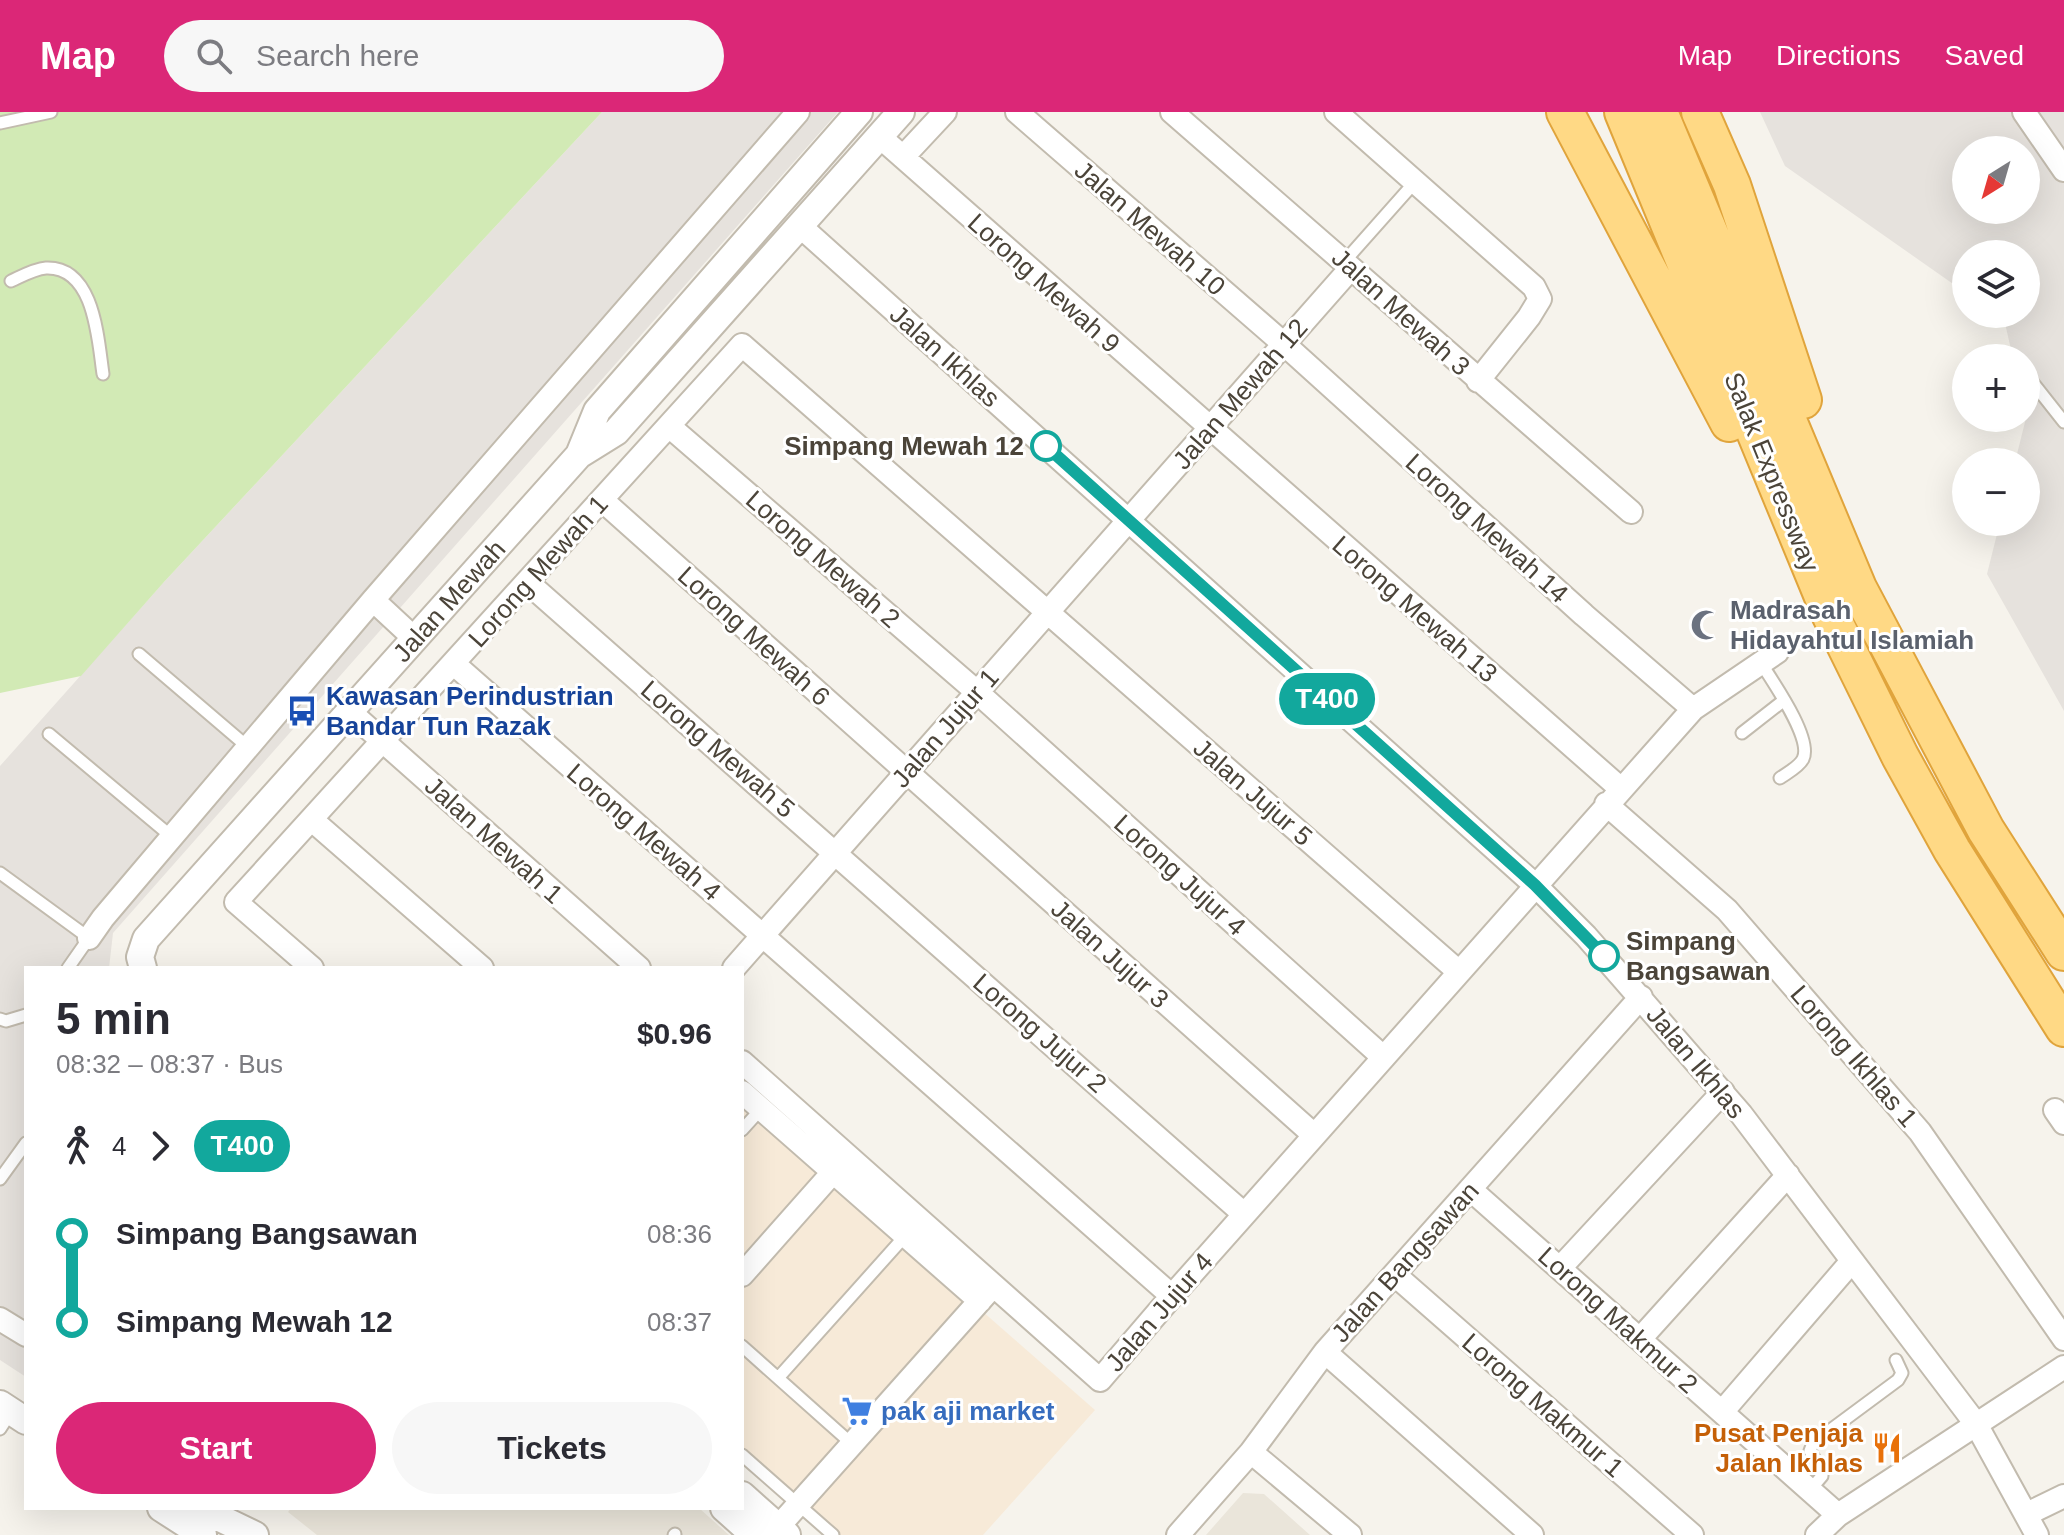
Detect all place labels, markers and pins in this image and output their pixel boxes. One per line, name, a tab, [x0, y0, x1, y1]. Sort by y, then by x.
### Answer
place label: Simpang Mewah 12	[784, 431, 1024, 461]
marker: Simpang Mewah 12	[1031, 431, 1061, 461]
place label: Madrasah Hidayahtul Islamiah	[1730, 595, 1974, 655]
mosque icon: Madrasah Hidayahtul Islamiah	[1689, 608, 1723, 642]
place label: Kawasan Perindustrian Bandar Tun Razak	[326, 681, 614, 741]
bus stop icon: Kawasan Perindustrian Bandar Tun Razak	[285, 694, 319, 728]
place label: Simpang Bangsawan	[1626, 926, 1771, 986]
marker: Simpang Bangsawan	[1589, 941, 1619, 971]
supermarket icon: pak aji market	[840, 1394, 874, 1428]
place label: pak aji market	[881, 1396, 1055, 1426]
place label: Pusat Penjaja Jalan Ikhlas	[1694, 1418, 1864, 1478]
restaurant icon: Pusat Penjaja Jalan Ikhlas	[1870, 1431, 1904, 1465]

